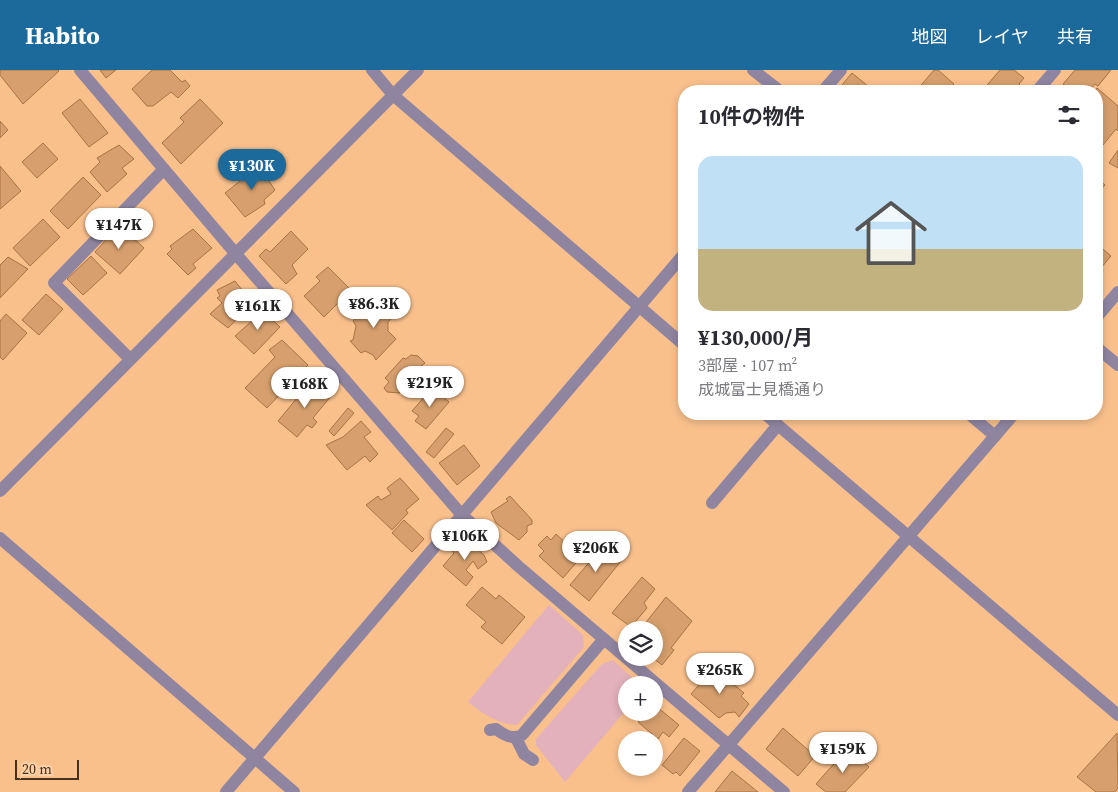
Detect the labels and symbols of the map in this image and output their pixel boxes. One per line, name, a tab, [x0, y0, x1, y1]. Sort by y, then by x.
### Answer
pin: ¥130K	[217, 148, 287, 191]
pin: ¥147K	[84, 208, 154, 250]
pin: ¥86.3K	[333, 286, 415, 329]
pin: ¥161K	[223, 288, 293, 331]
pin: ¥168K	[270, 366, 340, 409]
pin: ¥219K	[395, 366, 465, 408]
pin: ¥106K	[430, 518, 500, 561]
pin: ¥206K	[561, 530, 631, 573]
pin: ¥265K	[685, 652, 755, 695]
pin: ¥159K	[808, 732, 878, 774]
scale bar	[15, 757, 79, 780]

